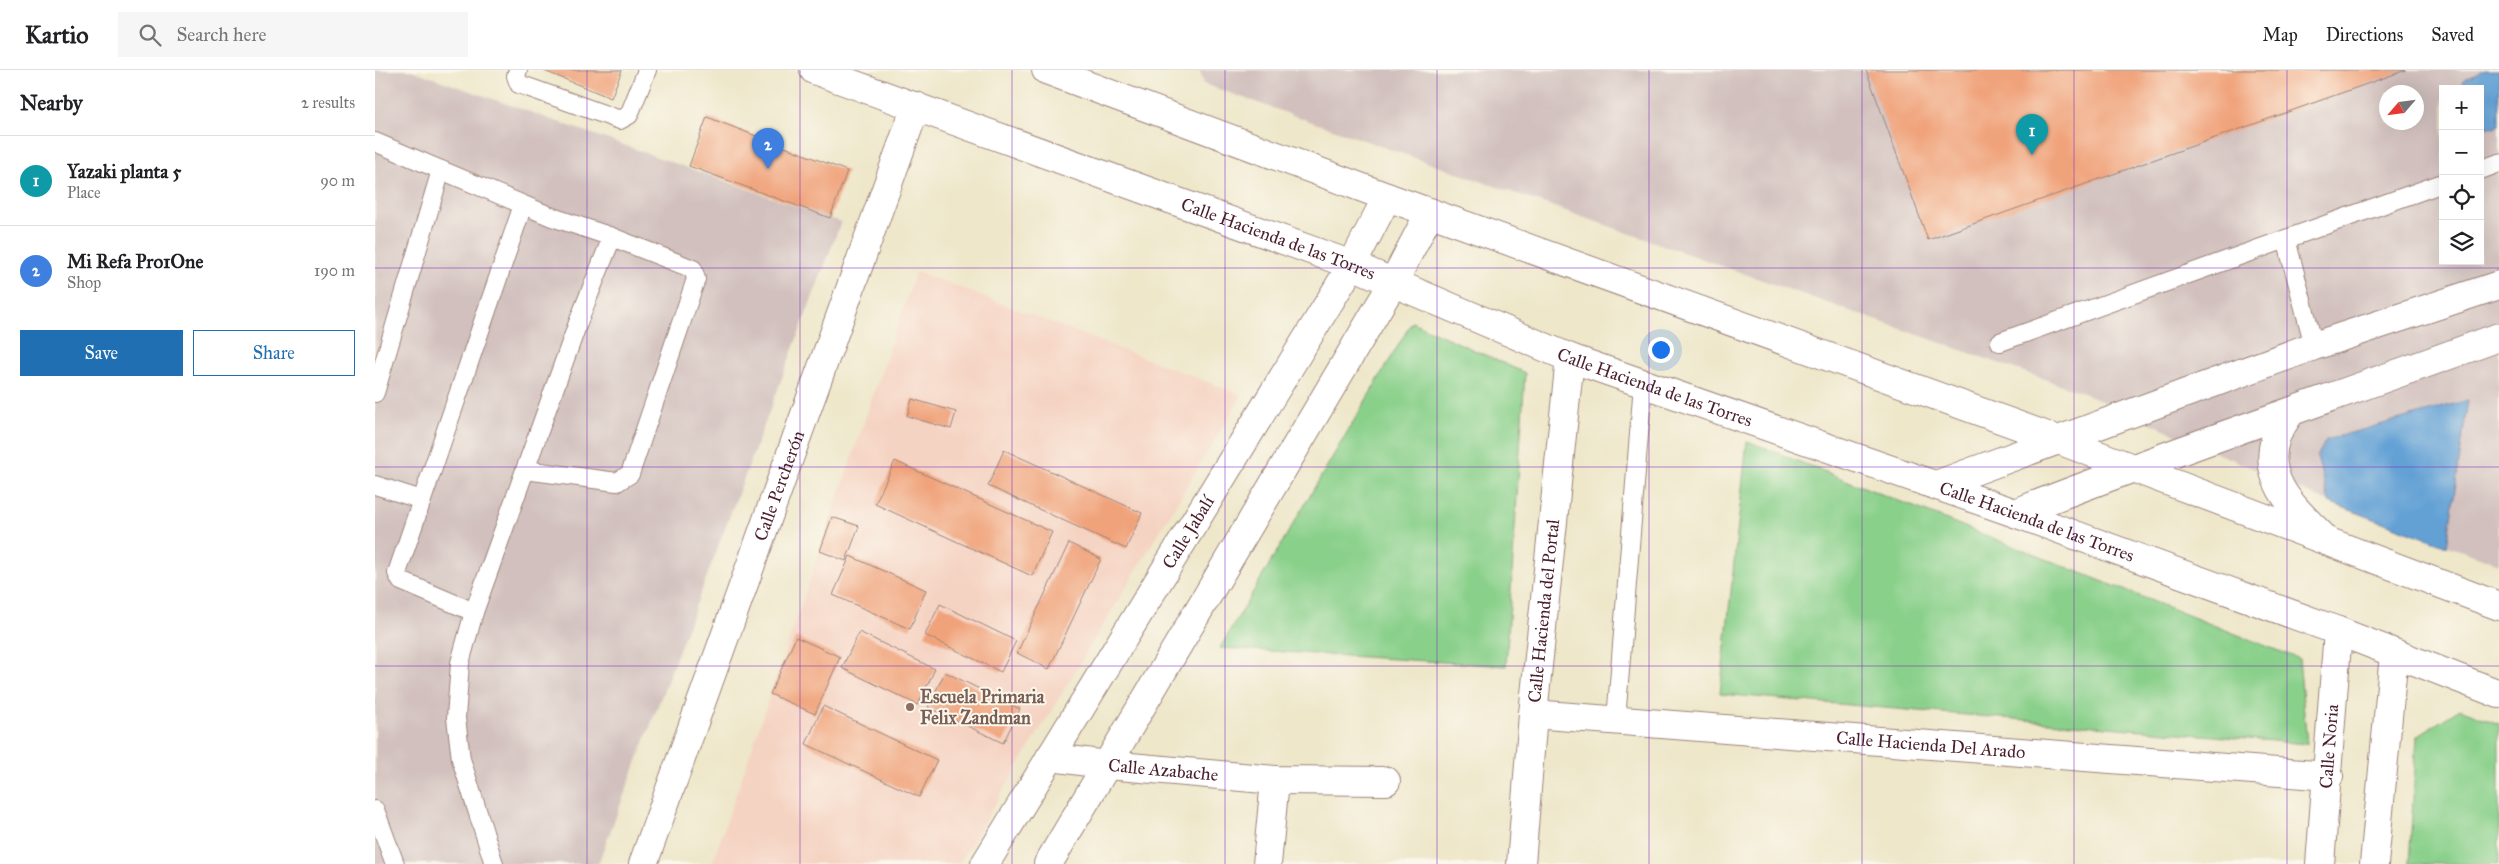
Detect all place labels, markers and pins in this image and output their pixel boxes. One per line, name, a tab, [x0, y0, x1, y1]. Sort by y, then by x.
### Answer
pin: 1	[2016, 114, 2048, 155]
pin: 2	[752, 128, 784, 169]
place label: Escuela Primaria Felix Zandman	[920, 686, 1045, 729]
marker: Escuela Primaria Felix Zandman	[904, 701, 916, 713]

